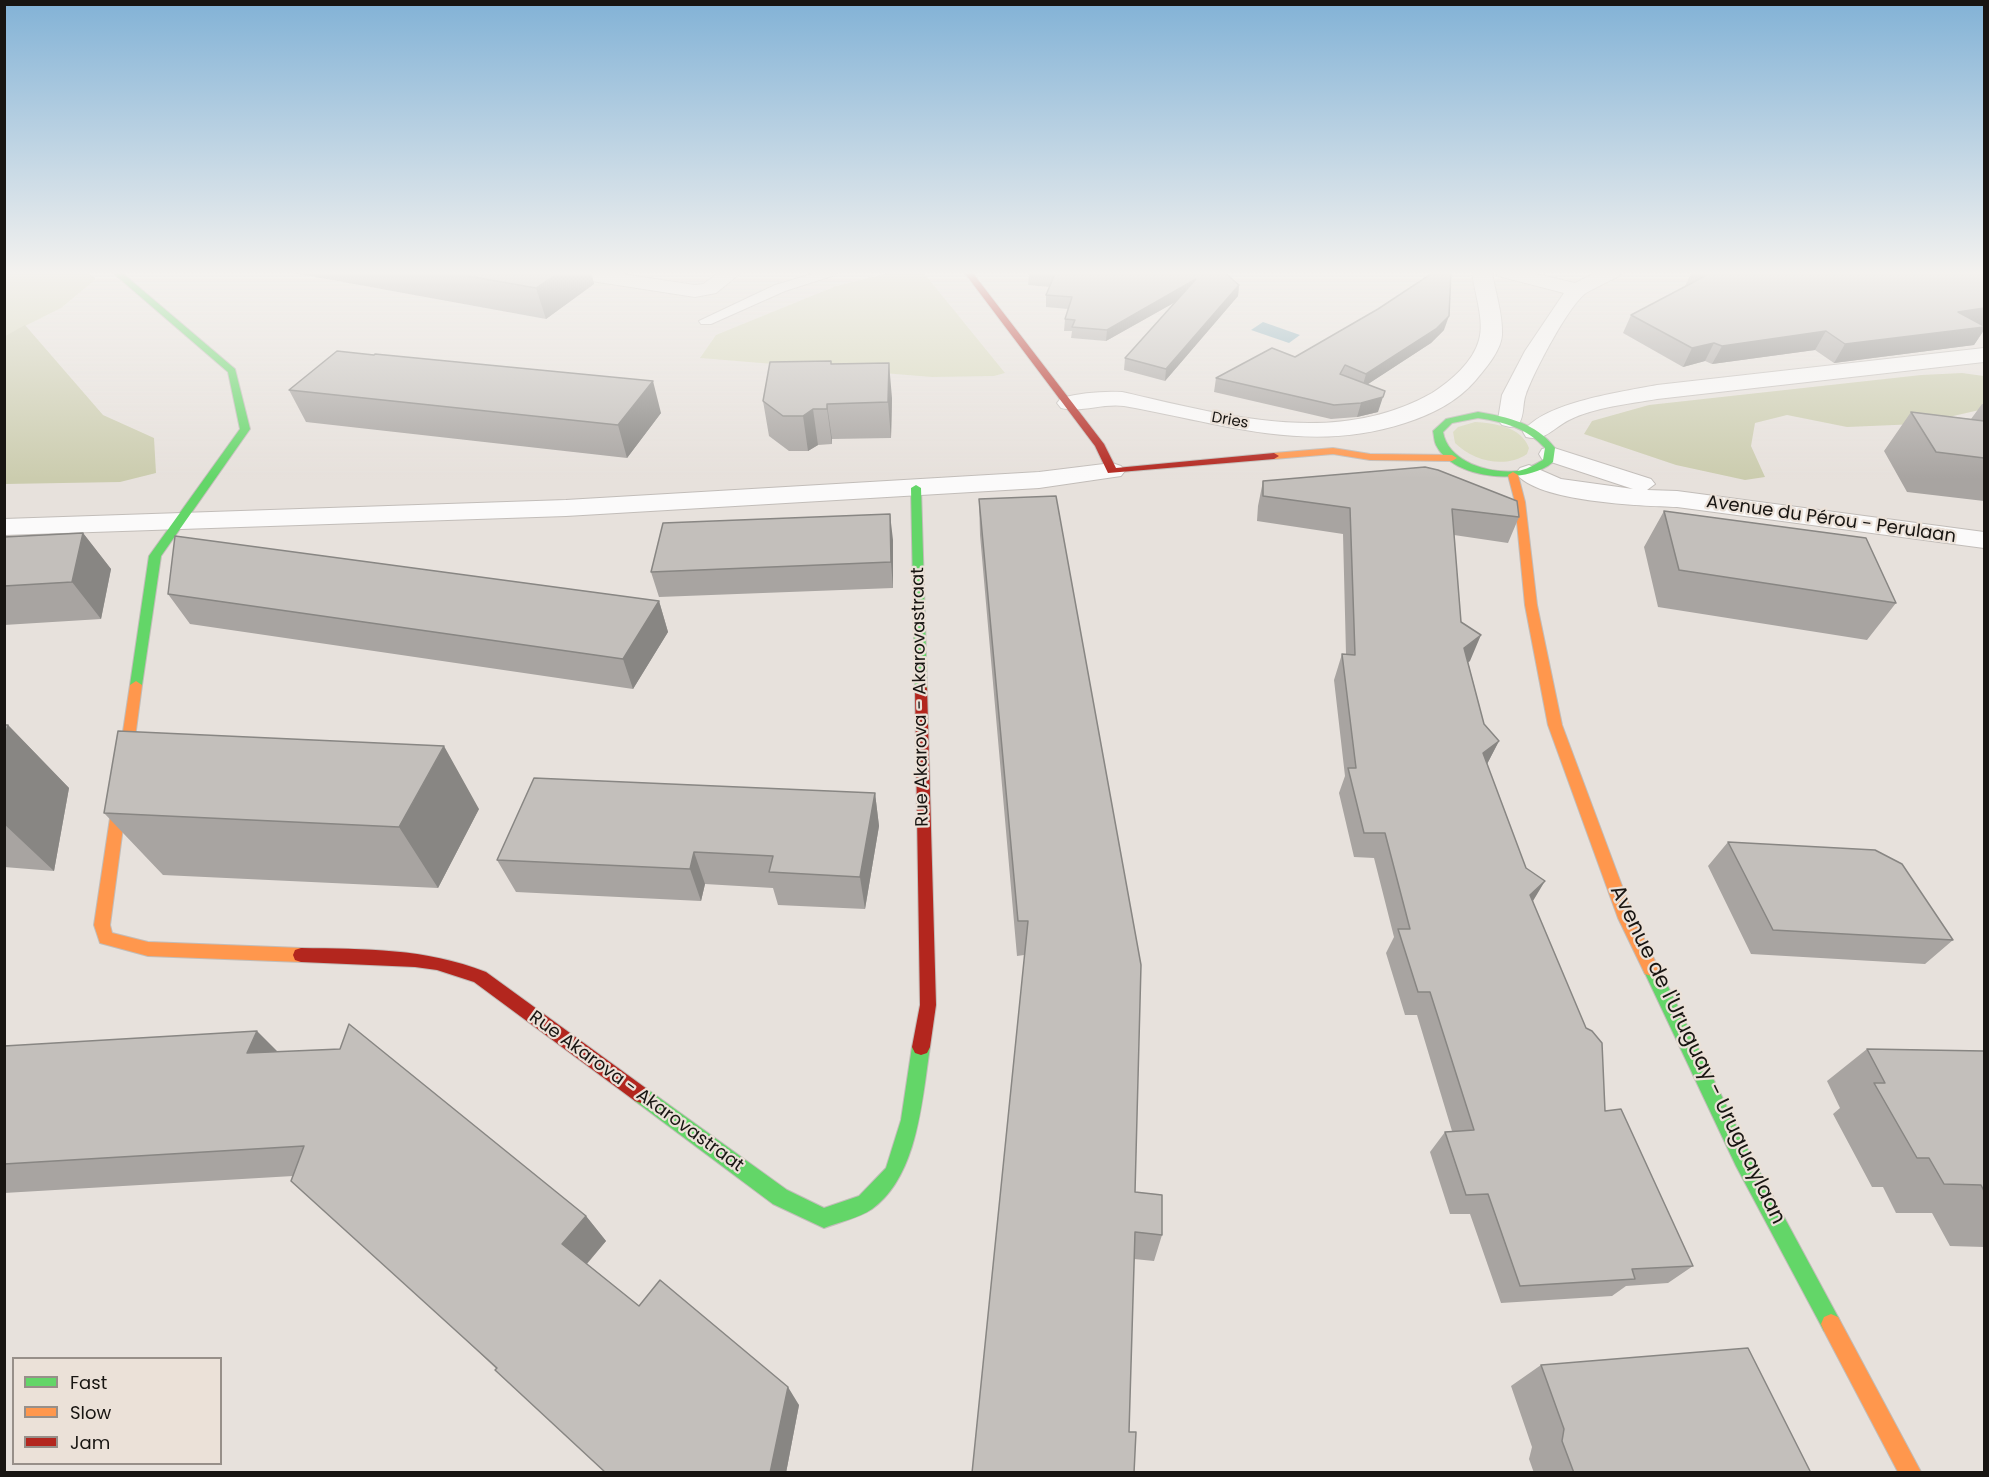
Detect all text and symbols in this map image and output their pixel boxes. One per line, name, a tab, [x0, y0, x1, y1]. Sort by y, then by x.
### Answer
street label: Dries	[1210, 409, 1250, 433]
street label: Avenue du Pérou - Perulaan	[1705, 492, 1957, 548]
street label: Rue Akarova - Akarovastraat	[908, 567, 934, 827]
street label: Avenue de l'Uruguay - Uruguaylaan	[1604, 882, 1790, 1228]
street label: Rue Akarova - Akarovastraat	[525, 1007, 747, 1177]
legend	[12, 1357, 222, 1465]
text: Fast	[70, 1370, 107, 1395]
text: Slow	[70, 1400, 111, 1425]
text: Jam	[70, 1430, 110, 1455]

